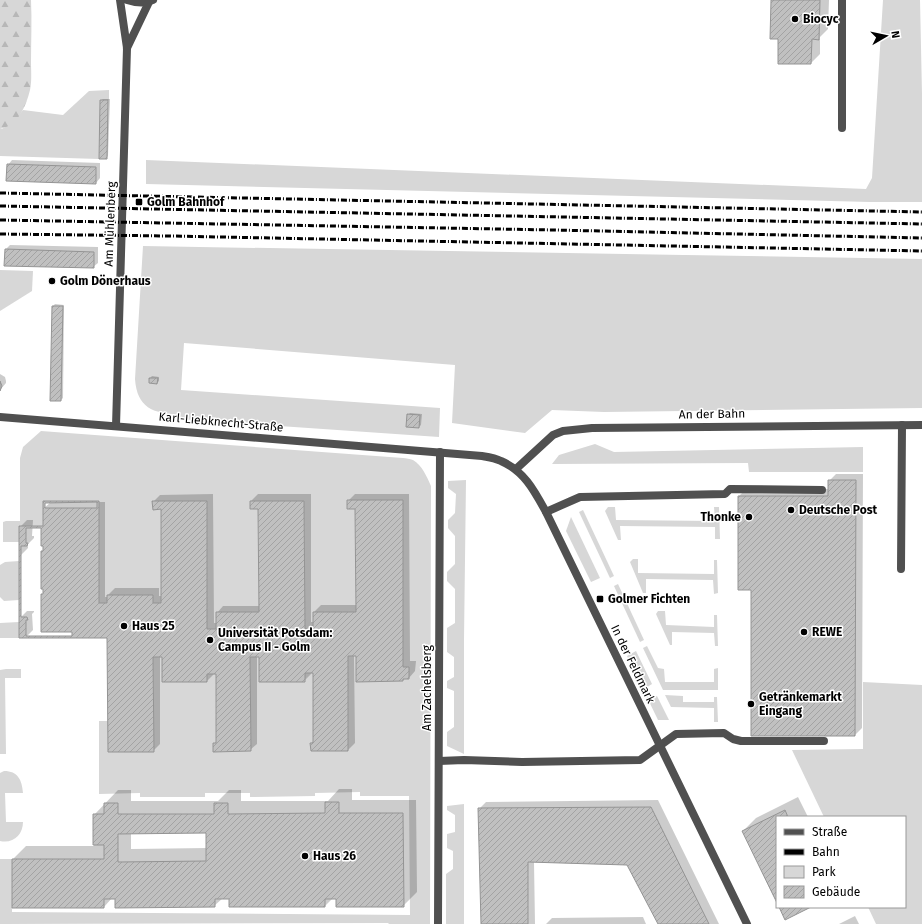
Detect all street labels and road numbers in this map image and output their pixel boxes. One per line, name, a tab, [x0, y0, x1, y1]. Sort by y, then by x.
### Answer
street label: Am Mühlenberg	[102, 180, 119, 267]
street label: An der Bahn	[679, 406, 745, 422]
street label: Karl-Liebknecht-Straße	[158, 410, 284, 434]
street label: In der Feldmark	[608, 623, 658, 706]
street label: Am Zachelsberg	[420, 644, 434, 731]

